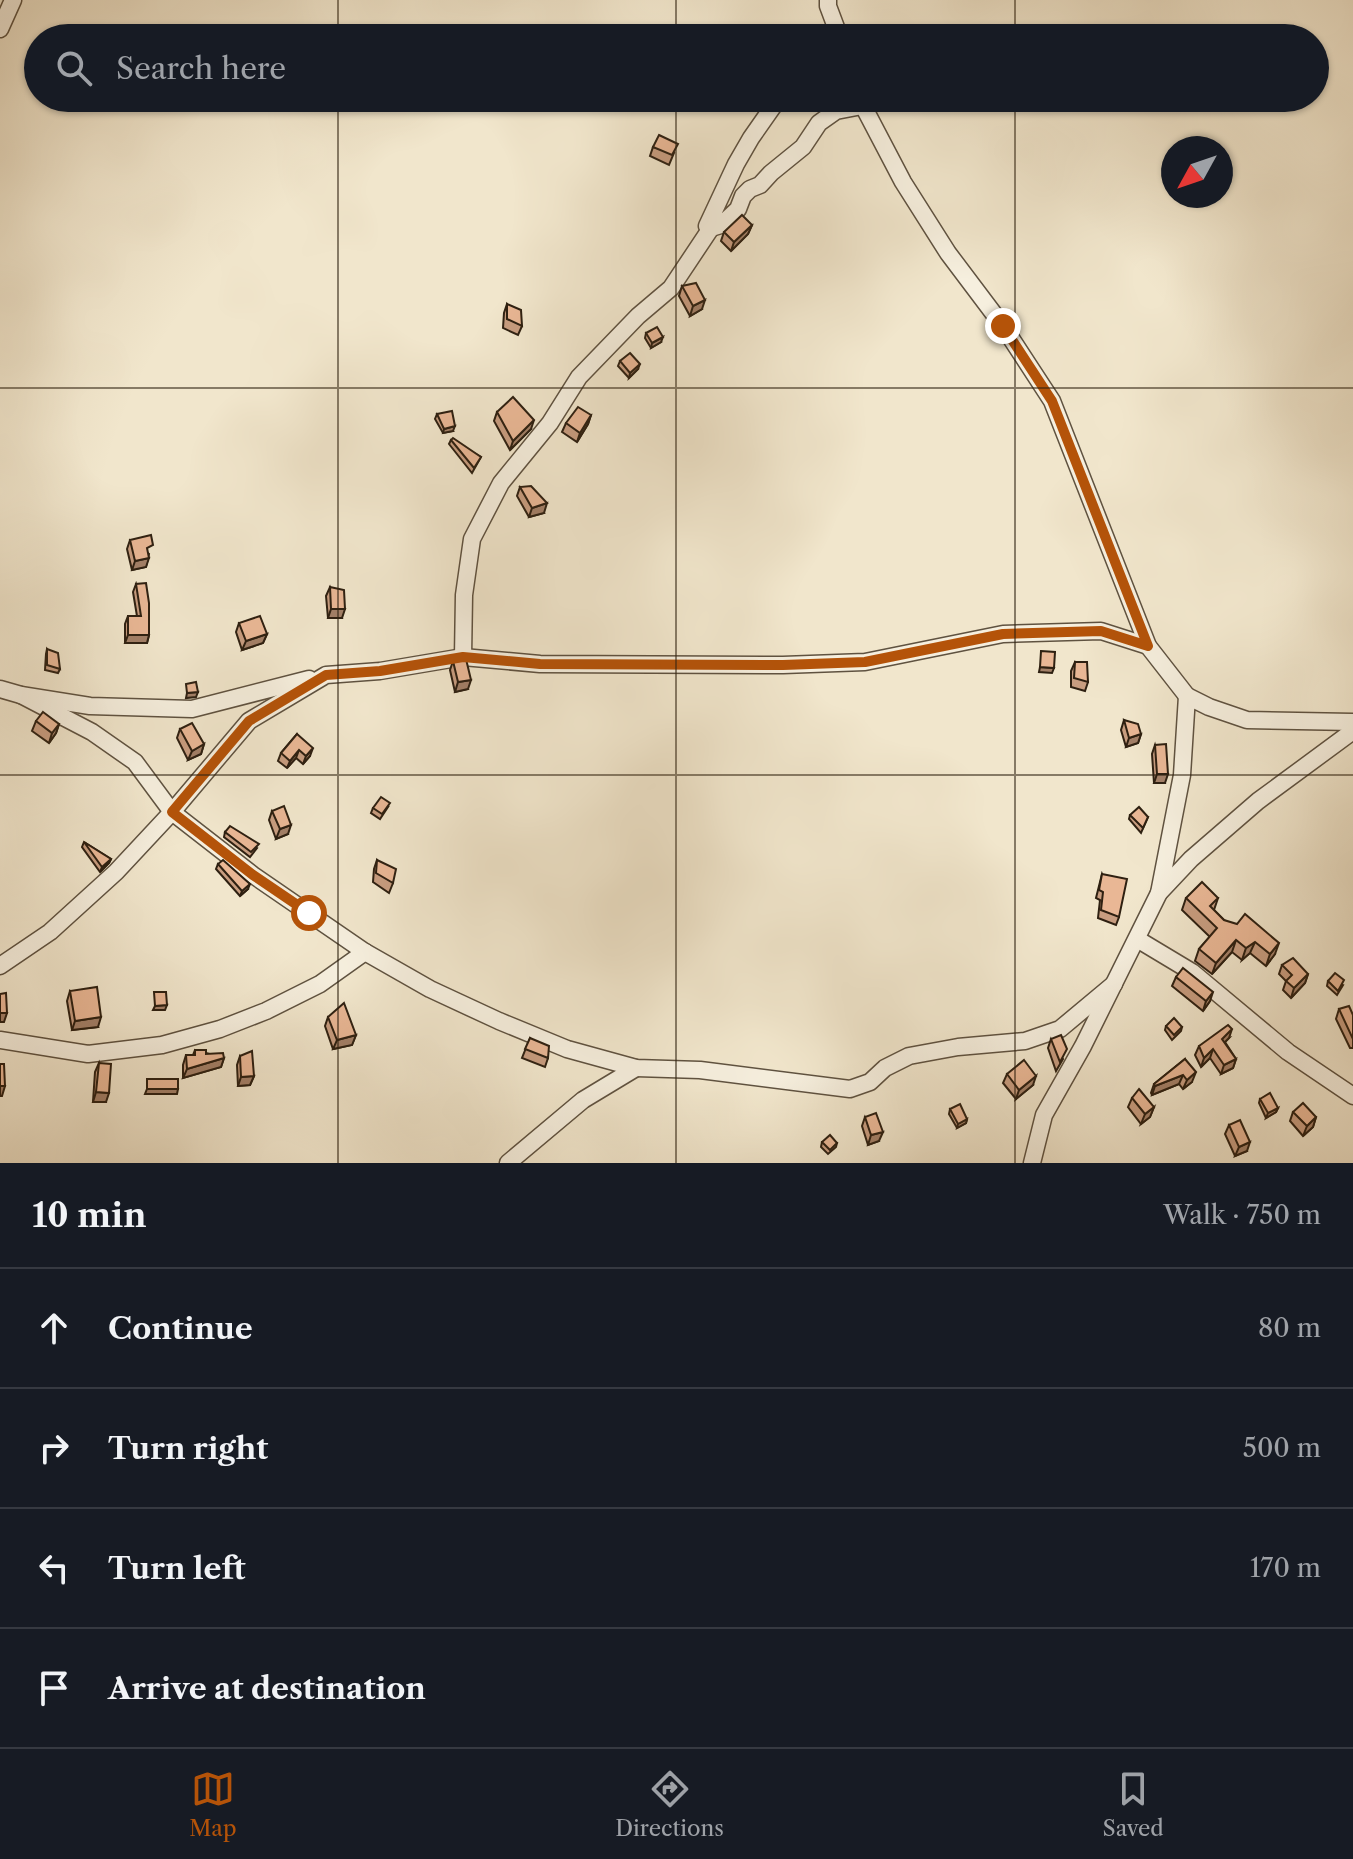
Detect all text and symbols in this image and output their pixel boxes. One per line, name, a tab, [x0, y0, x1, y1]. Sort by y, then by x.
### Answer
search box	[24, 24, 1329, 112]
icon: search	[52, 46, 96, 90]
text: Search here	[116, 50, 286, 87]
north arrow	[1161, 136, 1233, 208]
route end	[985, 308, 1021, 344]
route start	[291, 895, 327, 931]
text: 10 min	[32, 1194, 147, 1236]
text: Walk · 750 m	[1163, 1199, 1321, 1231]
icon: ahead	[32, 1306, 76, 1350]
text: Continue	[108, 1310, 253, 1347]
text: 80 m	[1258, 1312, 1321, 1344]
icon: right	[32, 1426, 76, 1470]
text: Turn right	[108, 1430, 268, 1467]
text: 500 m	[1243, 1432, 1321, 1464]
icon: left	[32, 1546, 76, 1590]
text: Turn left	[108, 1550, 245, 1587]
text: 170 m	[1250, 1552, 1321, 1584]
icon: arrive	[32, 1666, 76, 1710]
text: Arrive at destination	[108, 1670, 426, 1707]
tab: Map	[189, 1767, 237, 1842]
tab: Directions	[615, 1767, 724, 1842]
tab: Saved	[1103, 1767, 1164, 1842]

